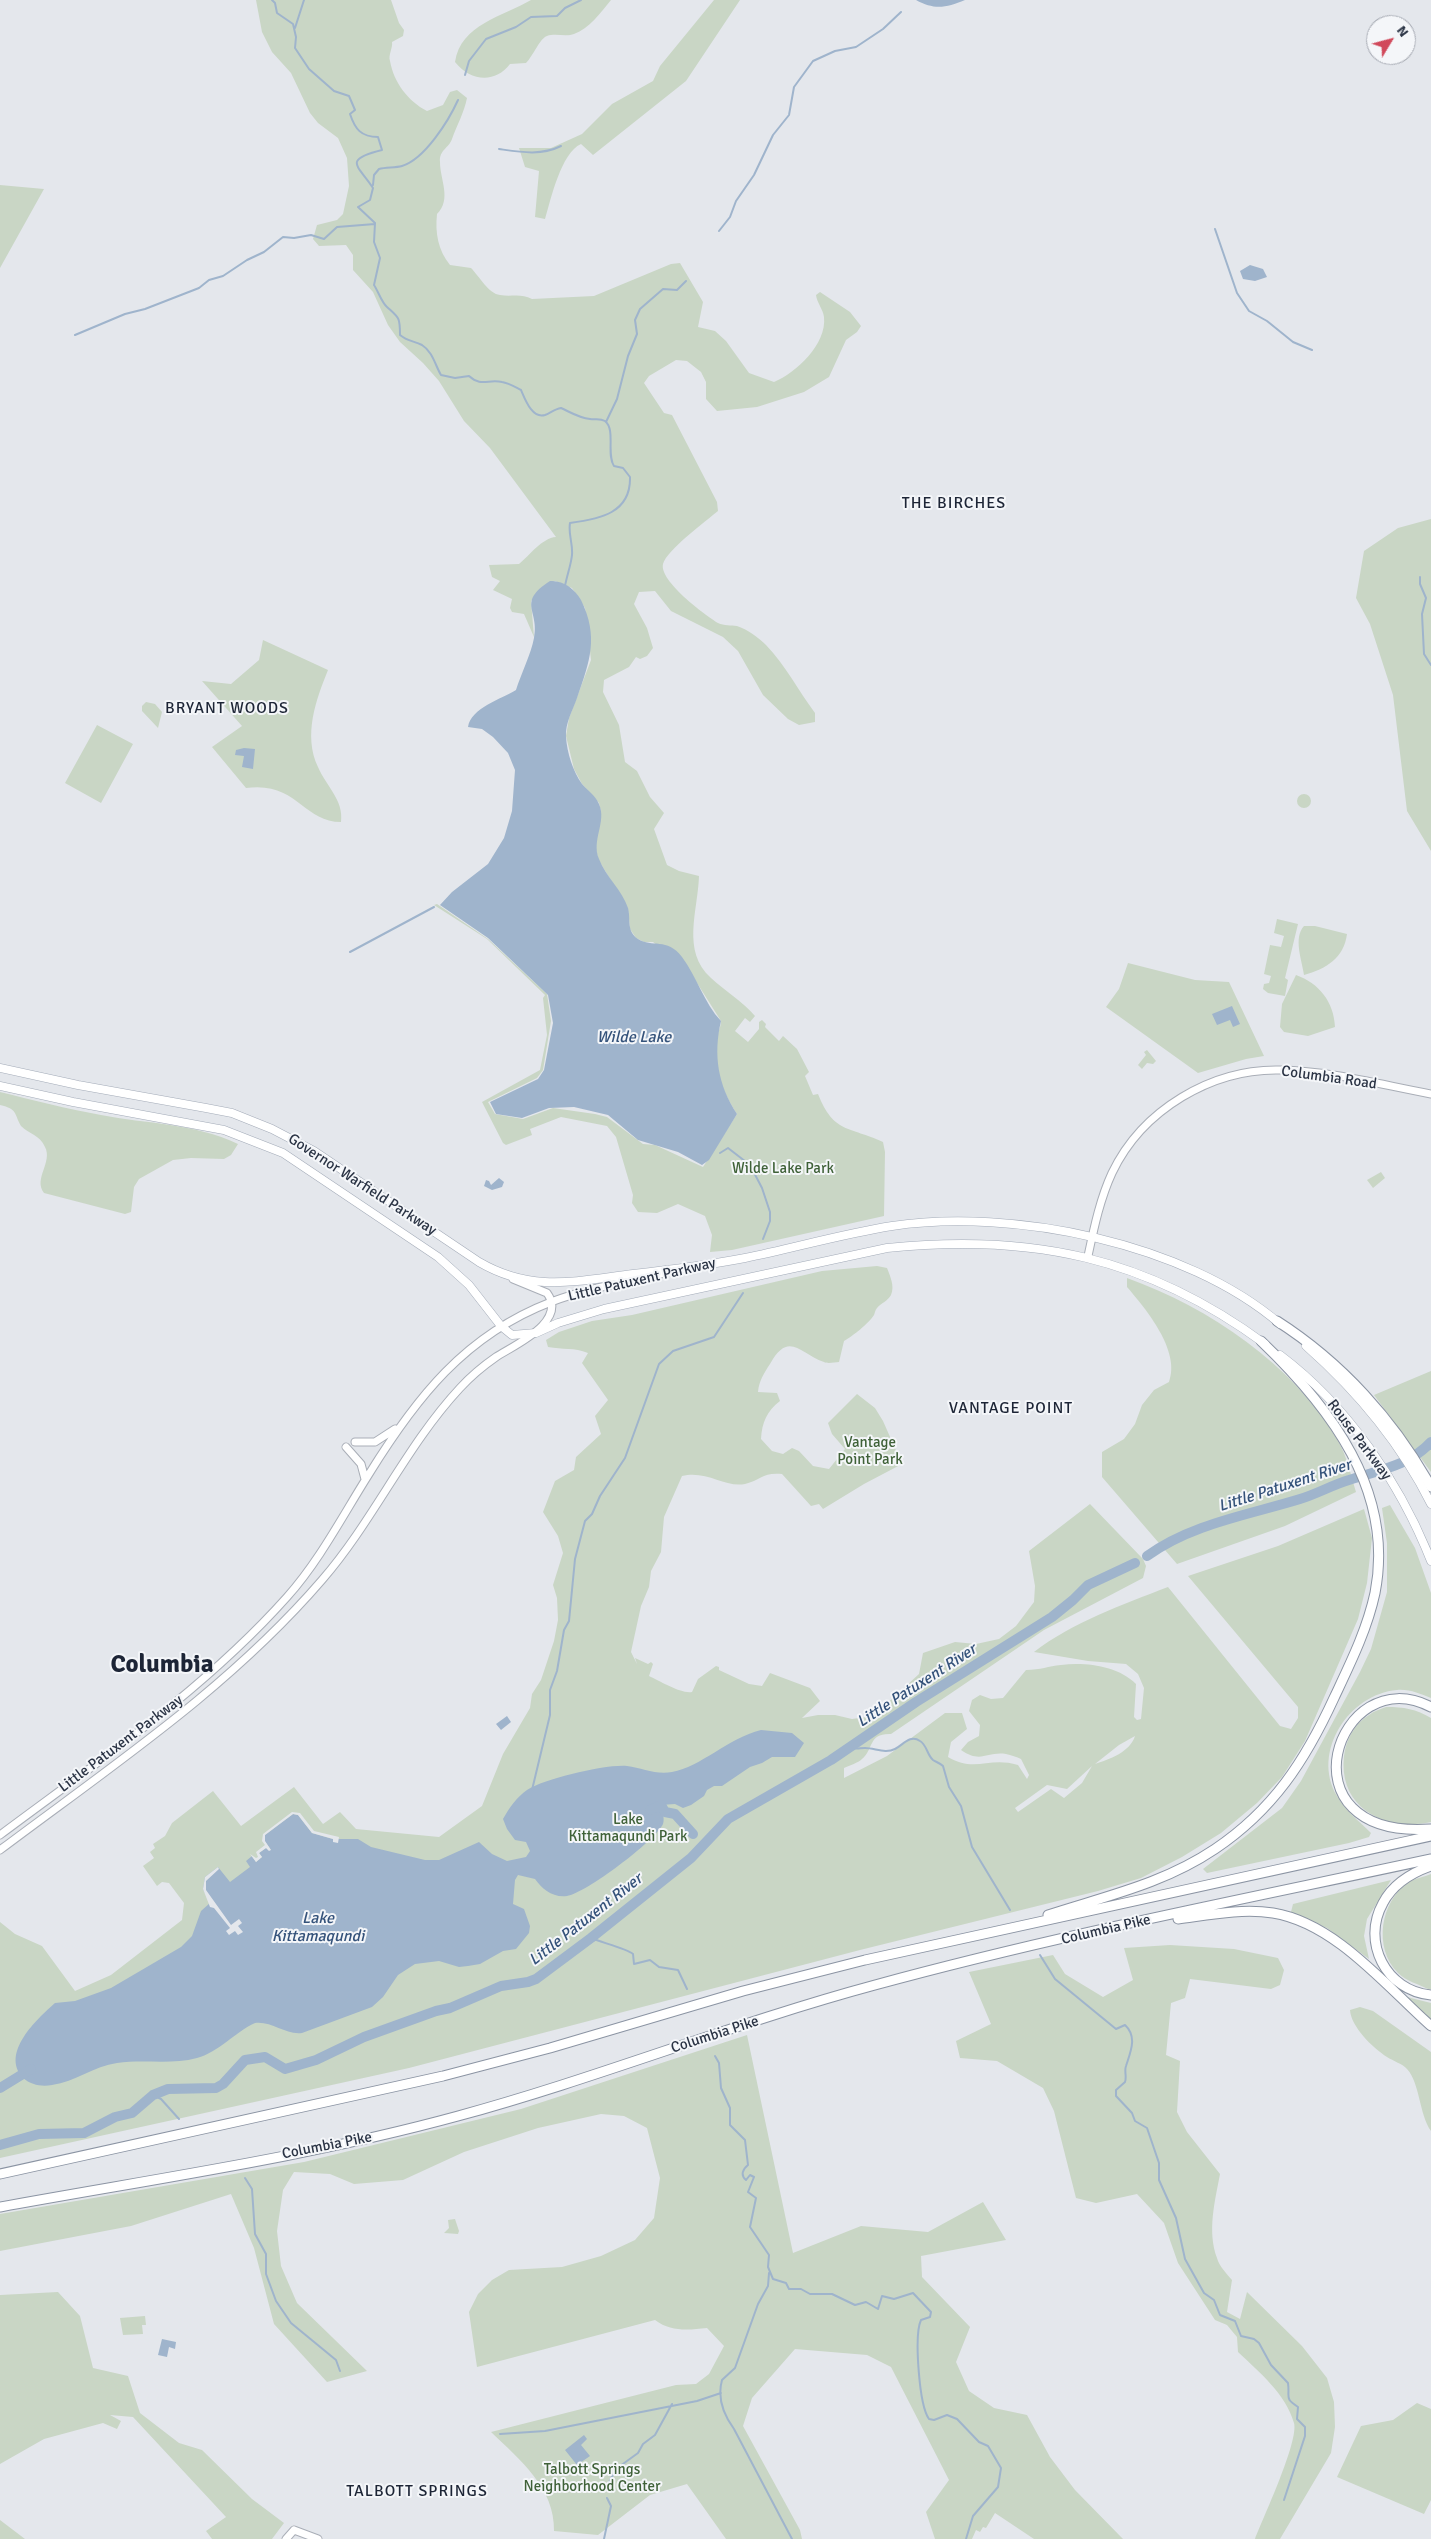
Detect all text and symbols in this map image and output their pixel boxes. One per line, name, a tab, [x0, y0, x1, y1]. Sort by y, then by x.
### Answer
north arrow	[1366, 15, 1416, 65]
text: N	[1393, 22, 1412, 40]
district label: THE BIRCHES	[900, 494, 1008, 514]
district label: BRYANT WOODS	[164, 699, 290, 719]
water label: Wilde Lake	[597, 1028, 671, 1048]
street label: Columbia Road	[1280, 1062, 1378, 1094]
street label: Governor Warfield Parkway	[284, 1130, 440, 1240]
park label: Wilde Lake Park	[732, 1160, 834, 1178]
street label: Little Patuxent Parkway	[566, 1254, 718, 1306]
street label: Rouse Parkway	[1323, 1396, 1395, 1484]
district label: VANTAGE POINT	[947, 1399, 1075, 1419]
park label: Vantage Point Park	[837, 1434, 903, 1469]
water label: Little Patuxent River	[1216, 1456, 1354, 1516]
water label: Little Patuxent River	[854, 1640, 980, 1732]
district label: Columbia	[110, 1650, 214, 1680]
street label: Little Patuxent Parkway	[55, 1691, 187, 1797]
park label: Lake Kittamaqundi Park	[569, 1811, 687, 1846]
water label: Little Patuxent River	[526, 1870, 646, 1970]
water label: Lake Kittamaqundi	[272, 1909, 364, 1947]
street label: Columbia Pike	[1059, 1911, 1153, 1949]
street label: Columbia Pike	[669, 2012, 761, 2058]
street label: Columbia Pike	[280, 2128, 374, 2164]
park label: Talbott Springs Neighborhood Center	[524, 2461, 660, 2496]
district label: TALBOTT SPRINGS	[344, 2482, 490, 2502]

